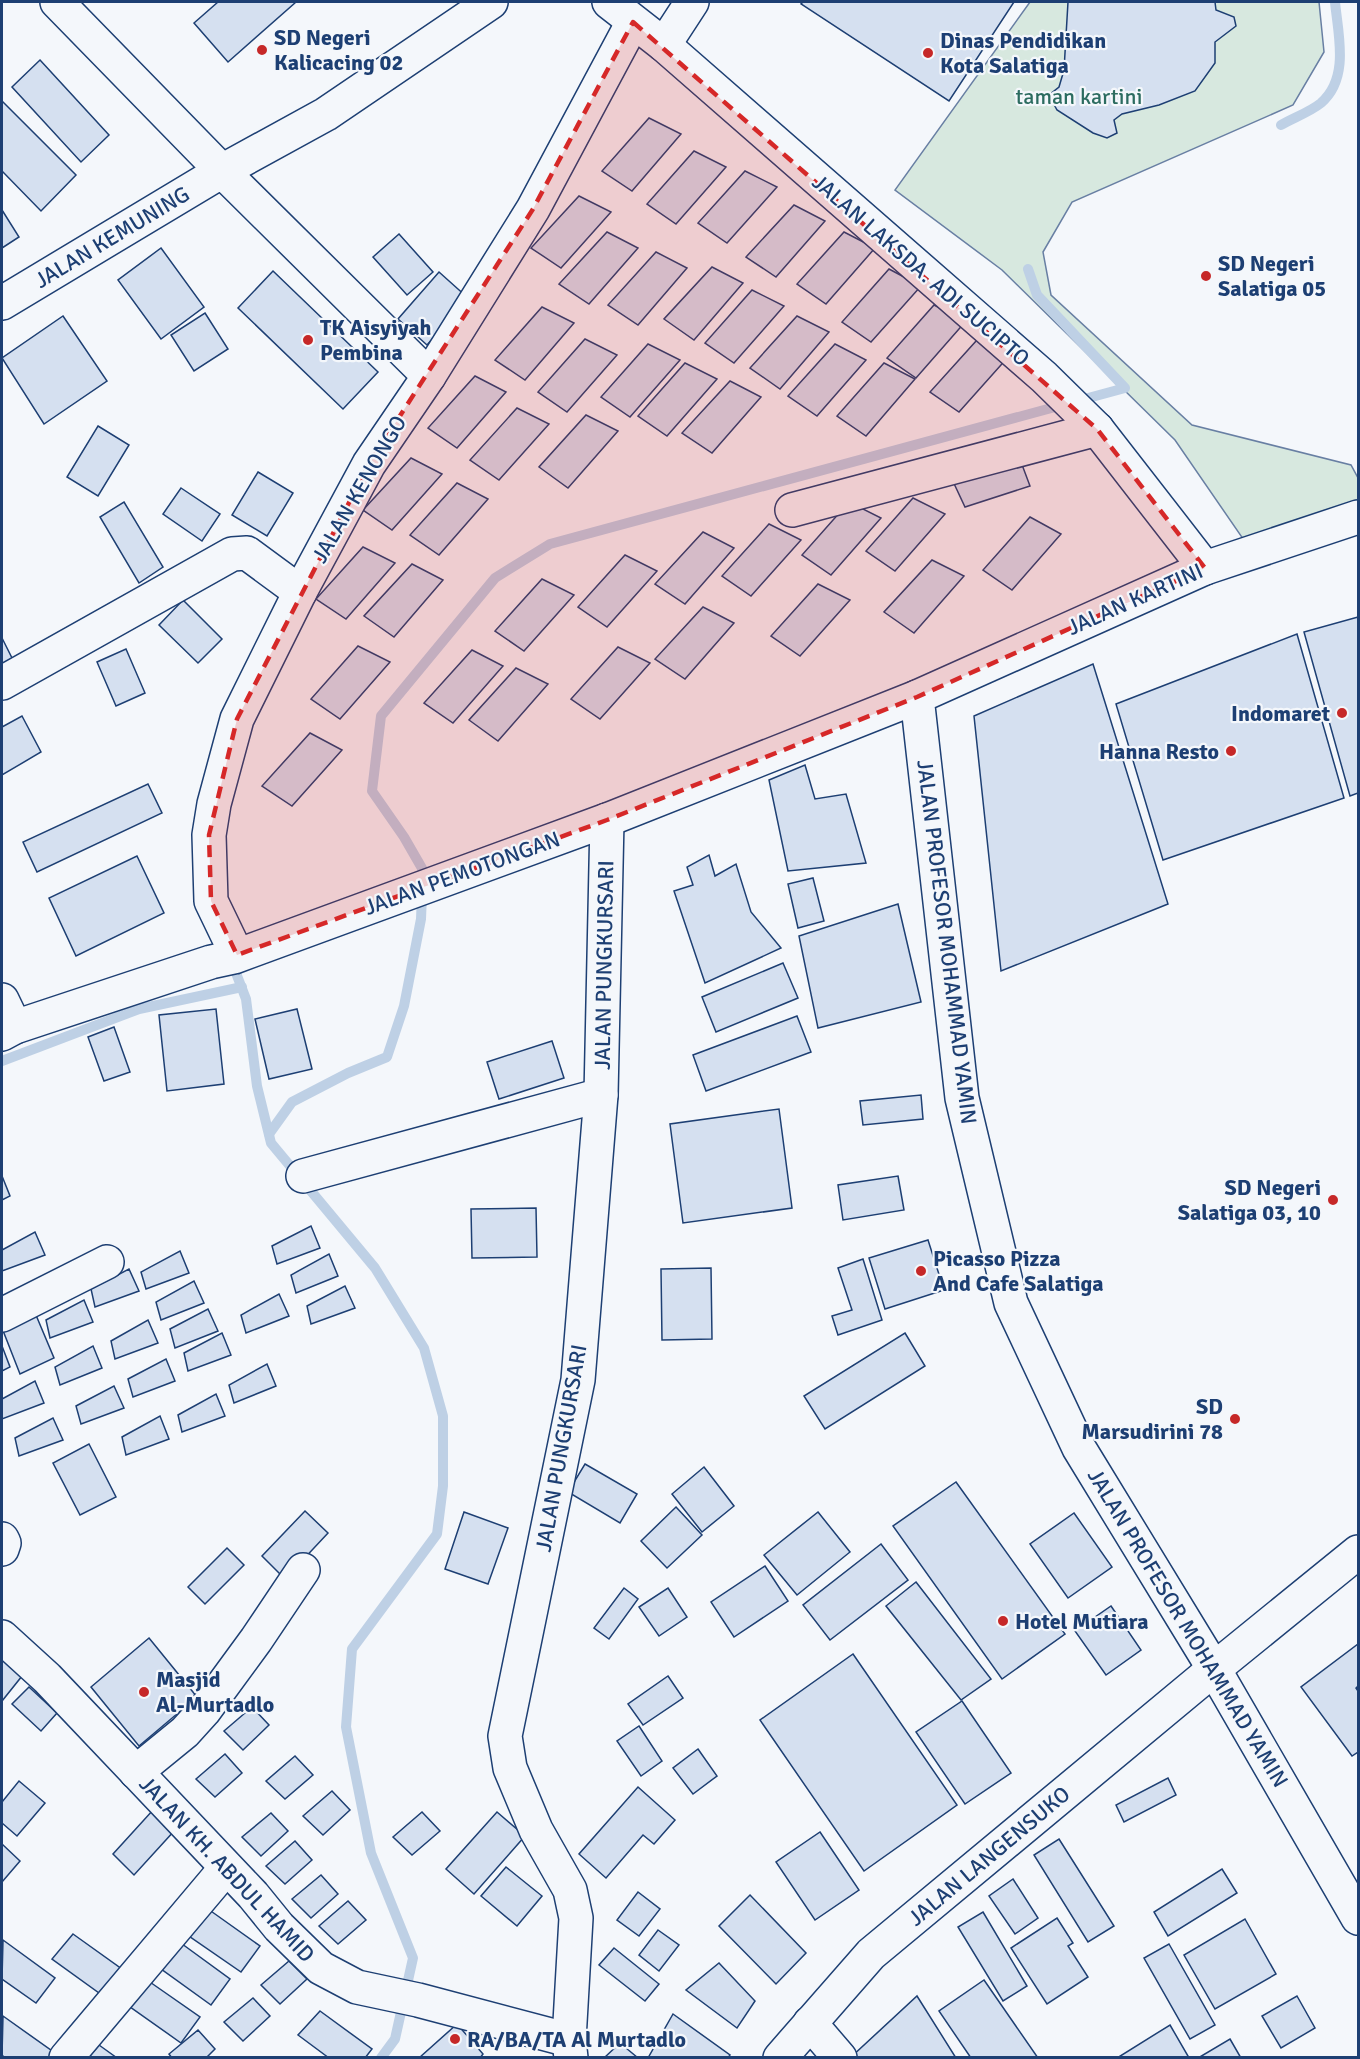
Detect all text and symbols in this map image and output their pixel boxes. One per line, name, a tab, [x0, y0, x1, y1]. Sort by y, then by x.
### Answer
place label: SD Negeri Kalicacing 02	[274, 24, 403, 76]
place label: Dinas Pendidikan Kota Salatiga	[940, 27, 1106, 79]
marker: SD Negeri Kalicacing 02	[255, 43, 269, 57]
marker: Dinas Pendidikan Kota Salatiga	[921, 46, 935, 60]
park label: taman kartini	[1016, 83, 1142, 110]
street label: JALAN LAKSDA. ADI SUCIPTO	[807, 168, 1035, 372]
street label: JALAN KEMUNING	[30, 180, 194, 294]
place label: SD Negeri Salatiga 05	[1218, 250, 1326, 302]
marker: SD Negeri Salatiga 05	[1199, 269, 1213, 283]
place label: TK Aisyiyah Pembina	[320, 314, 432, 366]
marker: TK Aisyiyah Pembina	[301, 333, 315, 347]
street label: JALAN KENONGO	[306, 410, 412, 568]
street label: JALAN KARTINI	[1063, 557, 1207, 641]
place label: Indomaret	[1231, 700, 1330, 727]
marker: Indomaret	[1335, 706, 1349, 720]
place label: Hanna Resto	[1099, 738, 1219, 765]
marker: Hanna Resto	[1224, 744, 1238, 758]
street label: JALAN PROFESOR MOHAMMAD YAMIN	[911, 758, 983, 1126]
street label: JALAN PEMOTONGAN	[361, 825, 563, 921]
street label: JALAN PUNGKURSARI	[589, 860, 619, 1070]
place label: SD Negeri Salatiga 03, 10	[1178, 1174, 1321, 1226]
marker: SD Negeri Salatiga 03, 10	[1326, 1193, 1340, 1207]
place label: Picasso Pizza And Cafe Salatiga	[933, 1245, 1104, 1297]
marker: Picasso Pizza And Cafe Salatiga	[914, 1264, 928, 1278]
street label: JALAN PUNGKURSARI	[529, 1342, 593, 1554]
place label: SD Marsudirini 78	[1082, 1393, 1223, 1445]
marker: SD Marsudirini 78	[1228, 1412, 1242, 1426]
street label: JALAN PROFESOR MOHAMMAD YAMIN	[1082, 1464, 1294, 1792]
place label: Hotel Mutiara	[1015, 1608, 1149, 1635]
marker: Hotel Mutiara	[996, 1614, 1010, 1628]
place label: Masjid Al-Murtadlo	[156, 1666, 274, 1718]
marker: Masjid Al-Murtadlo	[137, 1685, 151, 1699]
street label: JALAN KH. ABDUL HAMID	[134, 1770, 320, 1968]
street label: JALAN LANGENSUKO	[903, 1780, 1075, 1932]
place label: RA/BA/TA Al Murtadlo	[467, 2026, 686, 2053]
marker: RA/BA/TA Al Murtadlo	[448, 2032, 462, 2046]

